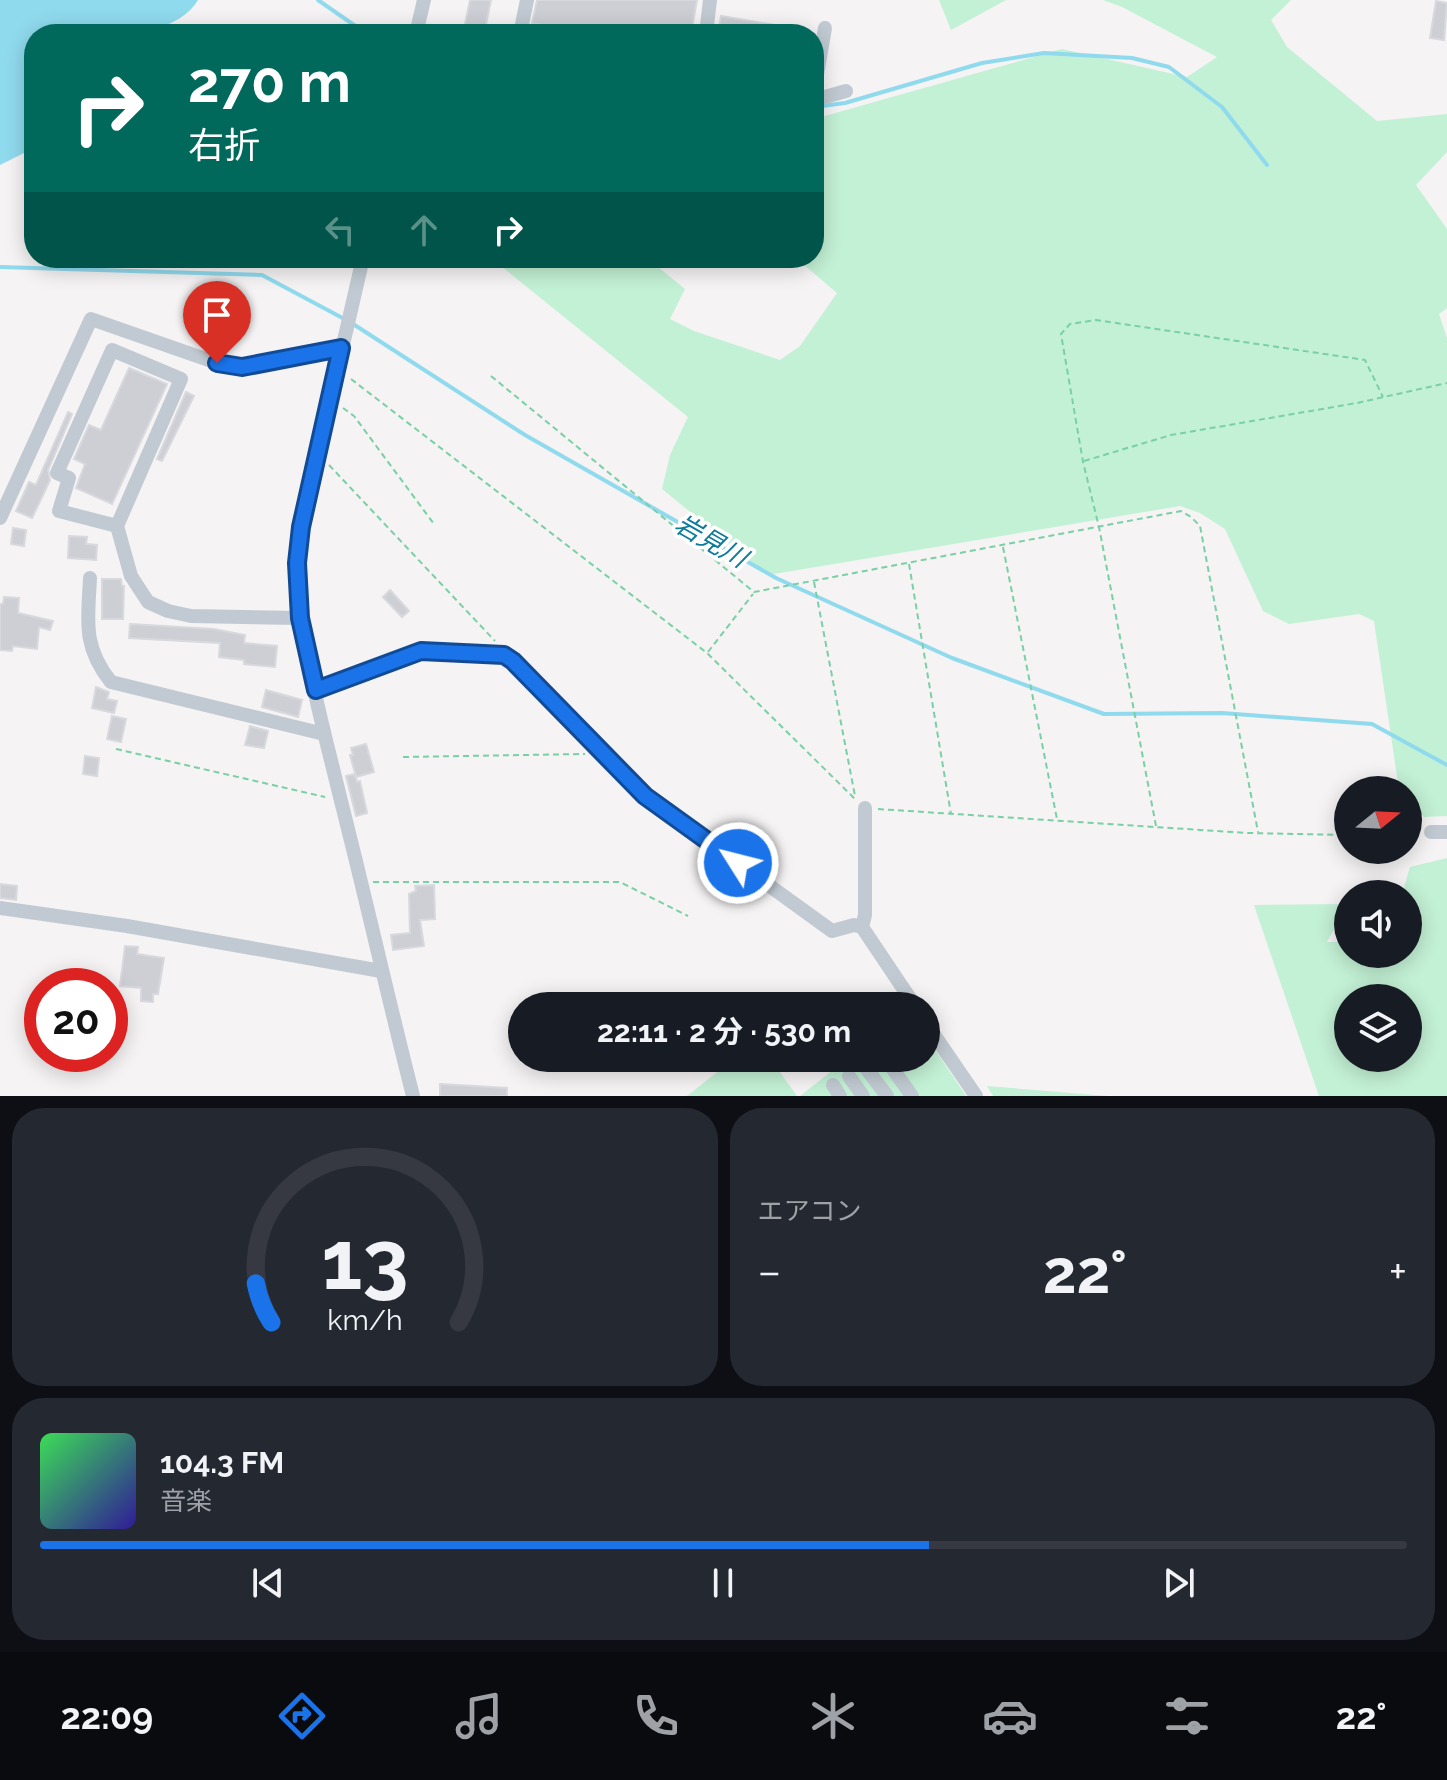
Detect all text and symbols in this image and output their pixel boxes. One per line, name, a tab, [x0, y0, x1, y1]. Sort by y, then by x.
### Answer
text: 270 m	[188, 49, 351, 115]
icon: right	[56, 56, 160, 160]
text: 右折	[188, 124, 260, 166]
icon: left	[318, 208, 362, 252]
icon: ahead	[402, 208, 446, 252]
icon: right	[486, 208, 530, 252]
pin	[183, 281, 251, 363]
icon: arrive	[195, 293, 239, 337]
water label: 岩見川	[670, 509, 755, 575]
north arrow	[1334, 776, 1422, 864]
map controls	[1334, 776, 1422, 1072]
position arrow	[696, 821, 780, 905]
button: sound	[1334, 880, 1422, 968]
speed limit sign: 20	[24, 968, 128, 1072]
button: layers	[1334, 984, 1422, 1072]
text: 22:11 · 2 分 · 530 m	[597, 1014, 851, 1049]
text: エアコン	[758, 1196, 862, 1226]
text: 13	[321, 1211, 409, 1308]
text: 22°	[1043, 1237, 1127, 1307]
text: −	[758, 1246, 781, 1297]
text: +	[1389, 1246, 1407, 1297]
text: km/h	[327, 1303, 402, 1337]
text: 104.3 FM	[160, 1445, 284, 1480]
text: 音楽	[160, 1486, 212, 1516]
icon: previous	[246, 1561, 290, 1605]
icon: pause	[701, 1561, 745, 1605]
icon: next	[1157, 1561, 1201, 1605]
icon: directions	[274, 1688, 330, 1744]
icon: music	[451, 1688, 507, 1744]
icon: phone	[628, 1688, 684, 1744]
icon: climate	[805, 1688, 861, 1744]
icon: car	[982, 1688, 1038, 1744]
icon: filters	[1159, 1688, 1215, 1744]
text: 22:09	[60, 1695, 153, 1737]
text: 22°	[1336, 1695, 1387, 1737]

